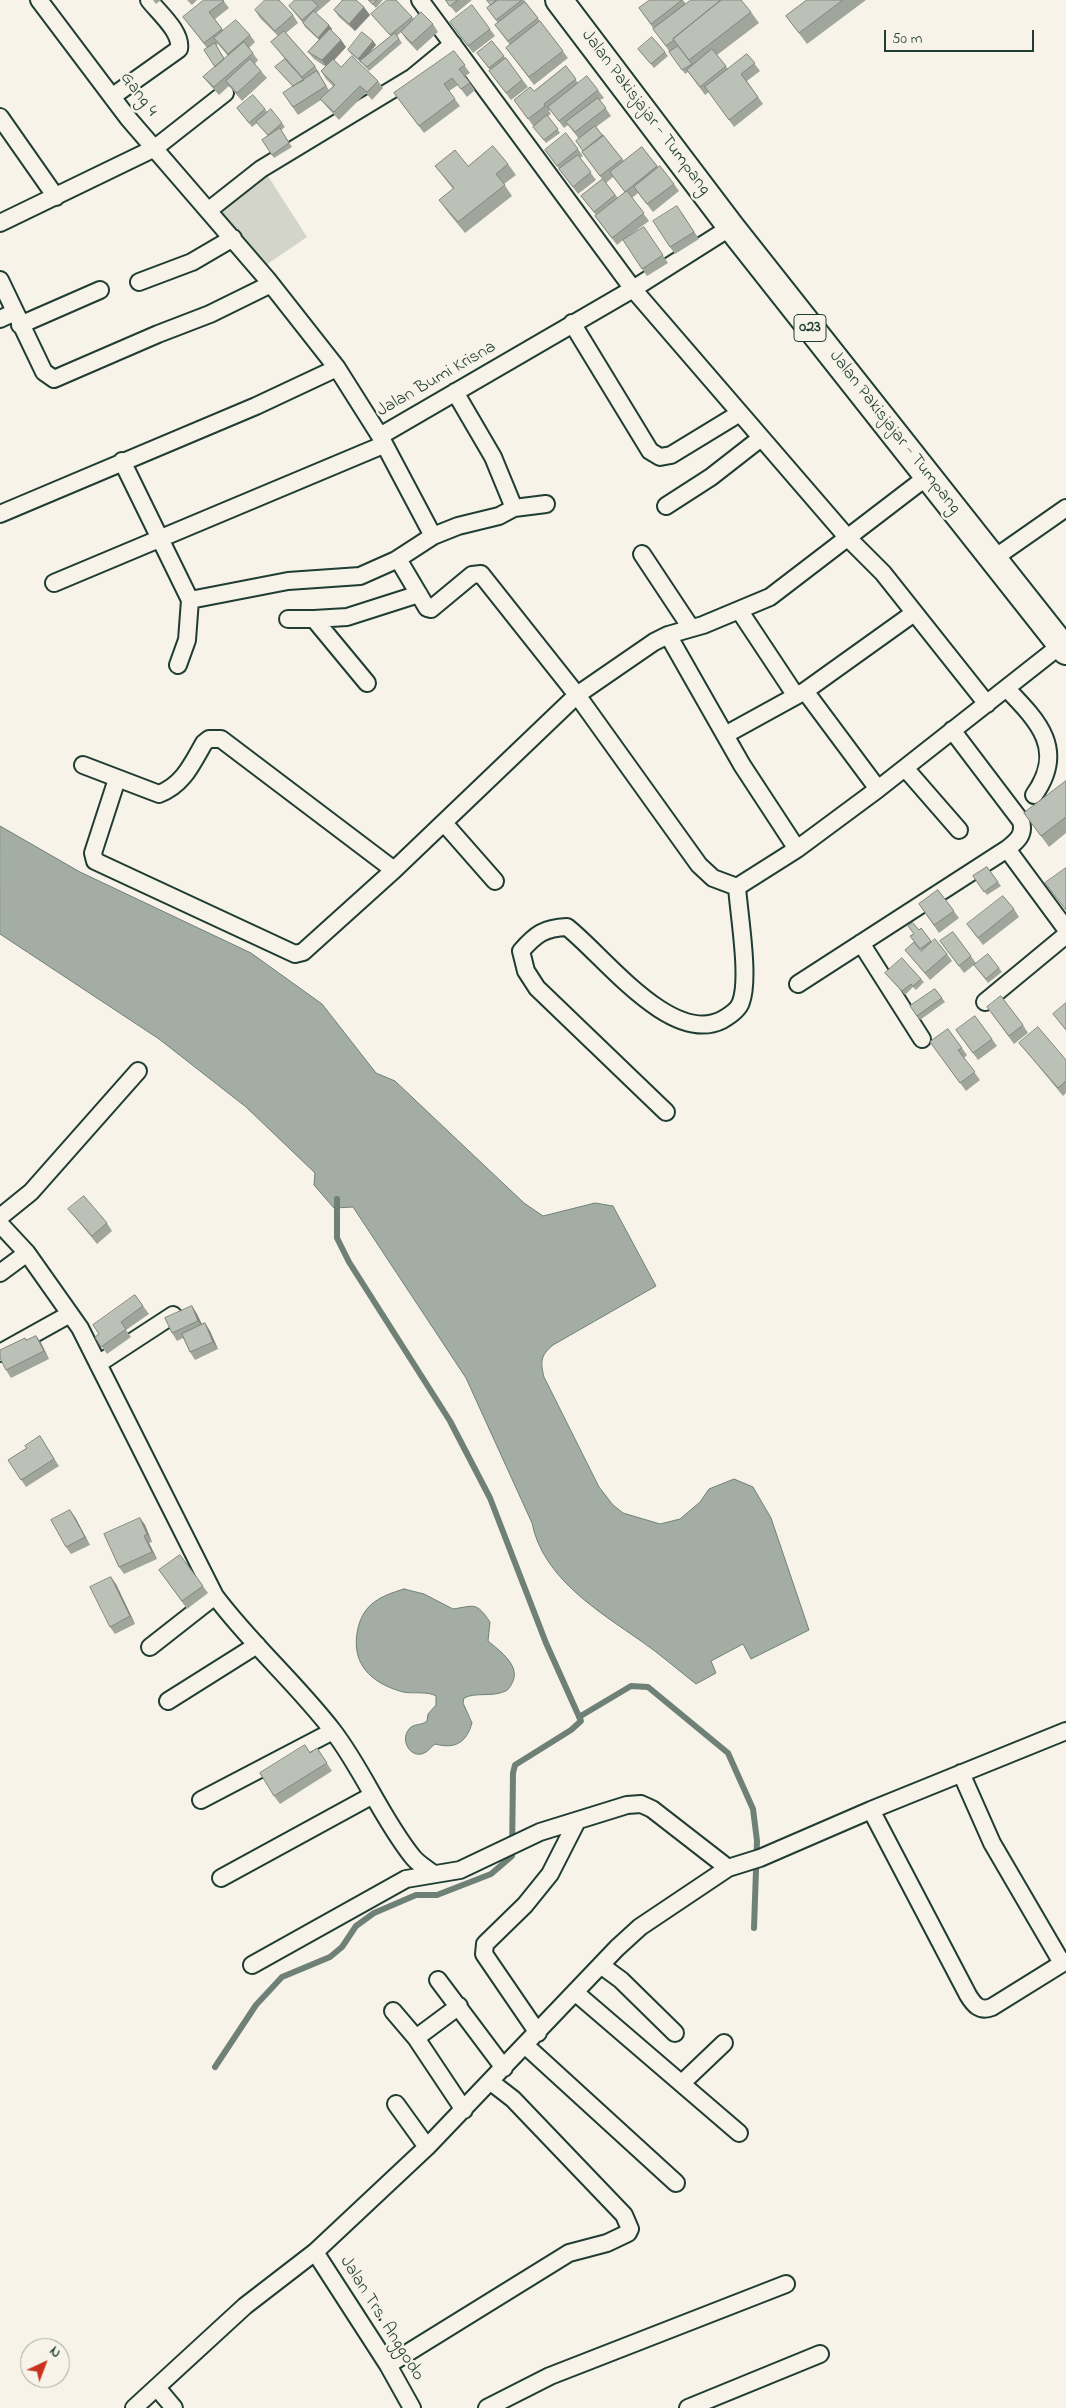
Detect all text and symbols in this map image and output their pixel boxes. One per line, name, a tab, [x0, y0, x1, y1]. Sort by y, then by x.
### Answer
scale bar	[886, 20, 1036, 52]
street label: Jalan Pakisjajar - Tumpang	[576, 26, 714, 200]
text: 50 m	[892, 28, 922, 50]
street label: Gang 4	[114, 69, 162, 121]
road number: 023	[794, 314, 826, 342]
street label: Jalan Bumi Krisna	[374, 337, 500, 423]
street label: Jalan Pakisjajar - Tumpang	[823, 347, 965, 519]
street label: Jalan Trs. Anggodo	[334, 2253, 428, 2385]
north arrow	[20, 2338, 70, 2388]
text: N	[44, 2341, 66, 2363]

